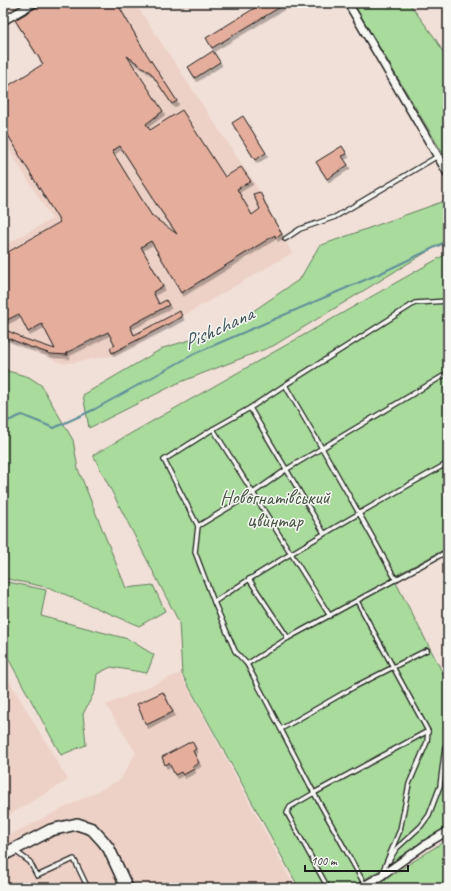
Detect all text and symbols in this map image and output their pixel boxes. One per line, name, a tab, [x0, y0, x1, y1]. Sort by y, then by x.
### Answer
water label: Pishchana	[179, 299, 259, 356]
park label: Новогнатівський цвинтар	[220, 485, 332, 533]
scale bar	[305, 847, 408, 873]
text: 100 m	[311, 853, 338, 869]

